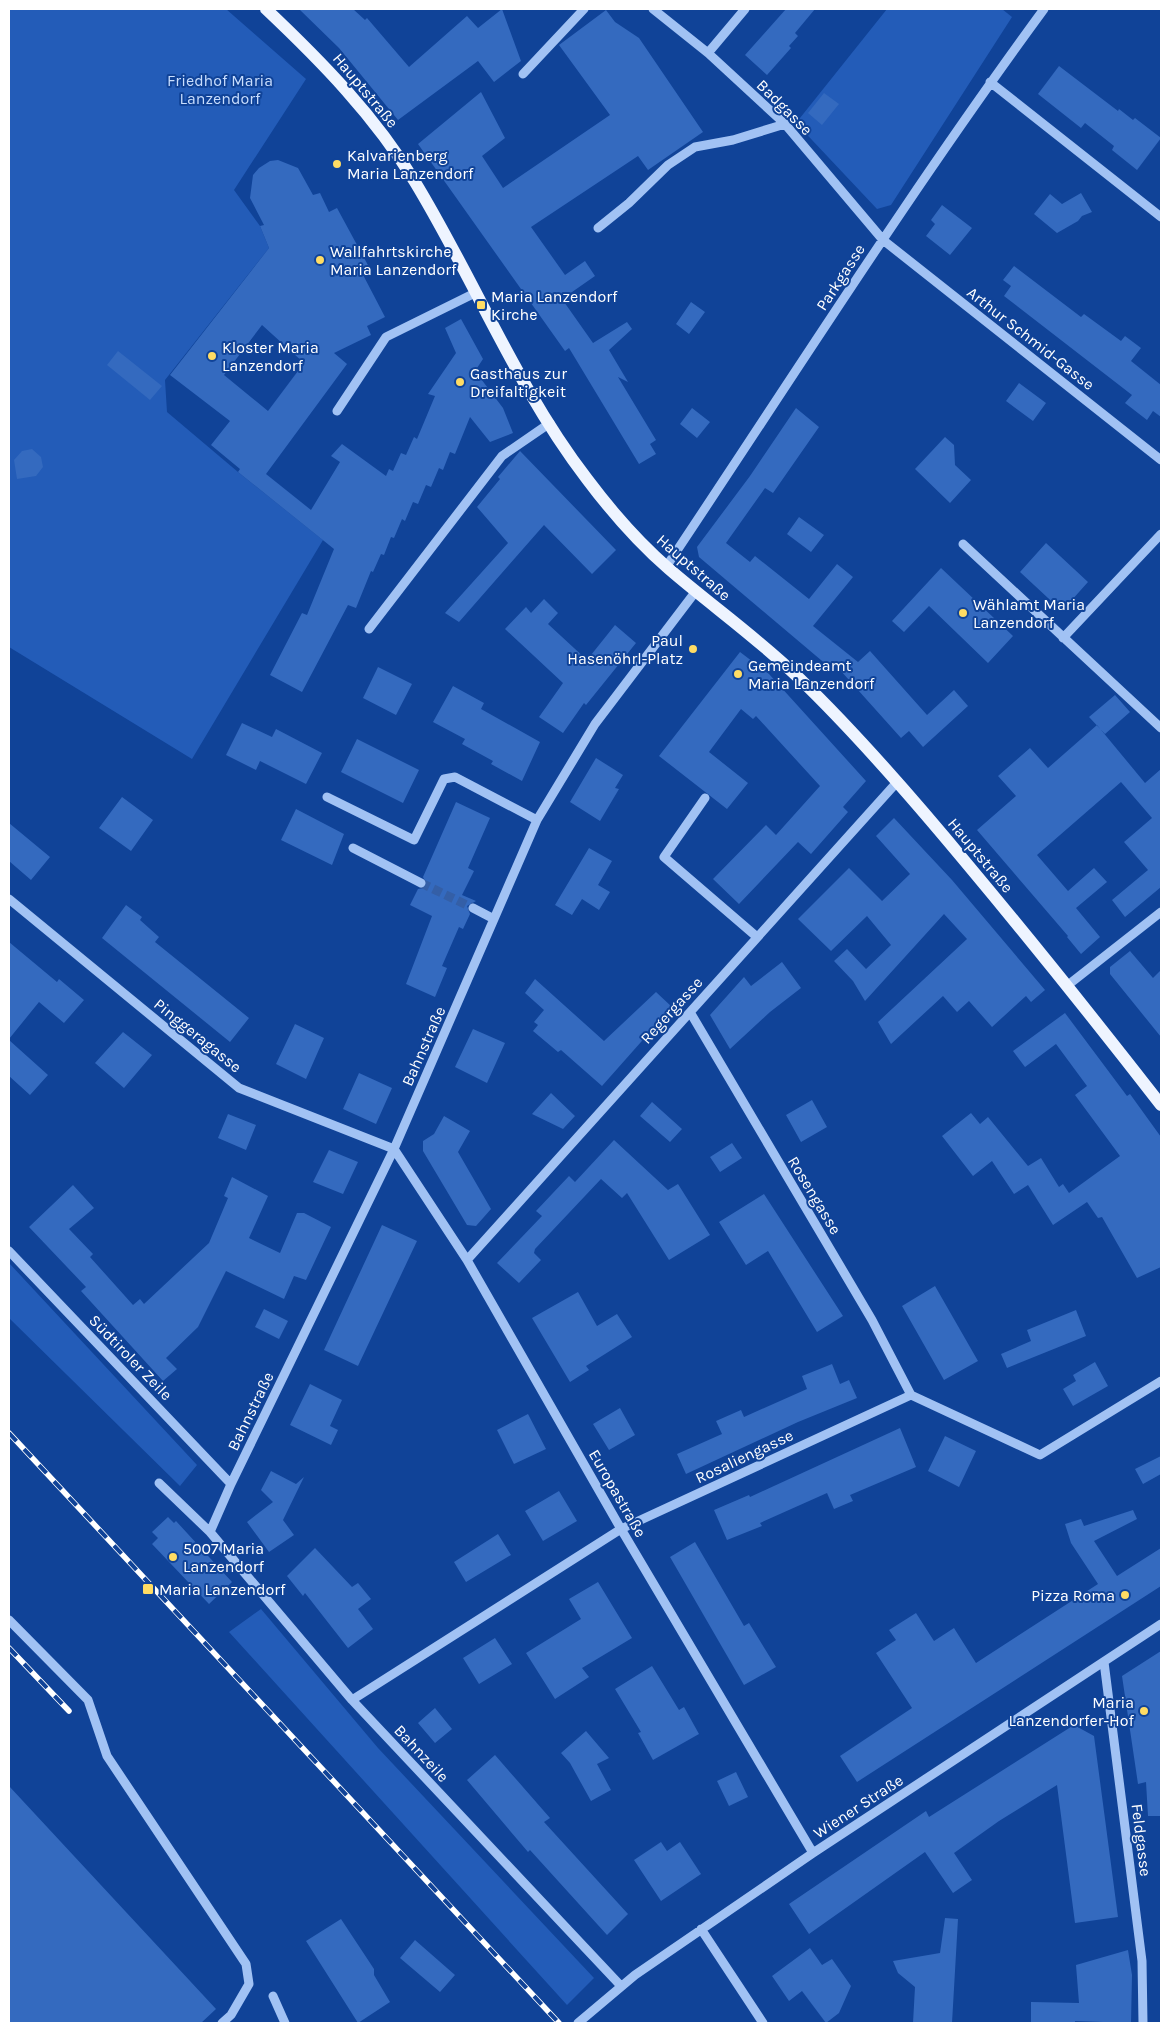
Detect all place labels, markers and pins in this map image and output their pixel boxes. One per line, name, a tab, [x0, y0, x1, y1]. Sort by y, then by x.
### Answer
place label: Kalvarienberg Maria Lanzendorf	[347, 146, 474, 183]
marker: Kalvarienberg Maria Lanzendorf	[331, 158, 343, 170]
place label: Wallfahrtskirche Maria Lanzendorf	[330, 242, 457, 279]
marker: Wallfahrtskirche Maria Lanzendorf	[314, 254, 326, 266]
place label: Maria Lanzendorf Kirche	[491, 287, 618, 324]
marker: Maria Lanzendorf Kirche	[475, 299, 487, 311]
place label: Kloster Maria Lanzendorf	[222, 338, 319, 375]
marker: Kloster Maria Lanzendorf	[206, 350, 218, 362]
place label: Gasthaus zur Dreifaltigkeit	[470, 364, 567, 401]
marker: Gasthaus zur Dreifaltigkeit	[454, 376, 466, 388]
place label: Wählamt Maria Lanzendorf	[973, 595, 1085, 632]
marker: Wählamt Maria Lanzendorf	[957, 607, 969, 619]
place label: Paul Hasenöhrl-Platz	[567, 631, 683, 668]
marker: Paul Hasenöhrl-Platz	[687, 643, 699, 655]
place label: Gemeindeamt Maria Lanzendorf	[748, 656, 875, 693]
marker: Gemeindeamt Maria Lanzendorf	[732, 668, 744, 680]
place label: 5007 Maria Lanzendorf	[183, 1539, 264, 1576]
marker: 5007 Maria Lanzendorf	[167, 1551, 179, 1563]
place label: Maria Lanzendorf	[159, 1580, 286, 1599]
marker: Maria Lanzendorf	[141, 1582, 155, 1596]
place label: Pizza Roma	[1031, 1586, 1115, 1605]
marker: Pizza Roma	[1119, 1589, 1131, 1601]
place label: Maria Lanzendorfer-Hof	[1009, 1693, 1135, 1730]
marker: Maria Lanzendorfer-Hof	[1138, 1705, 1150, 1717]

